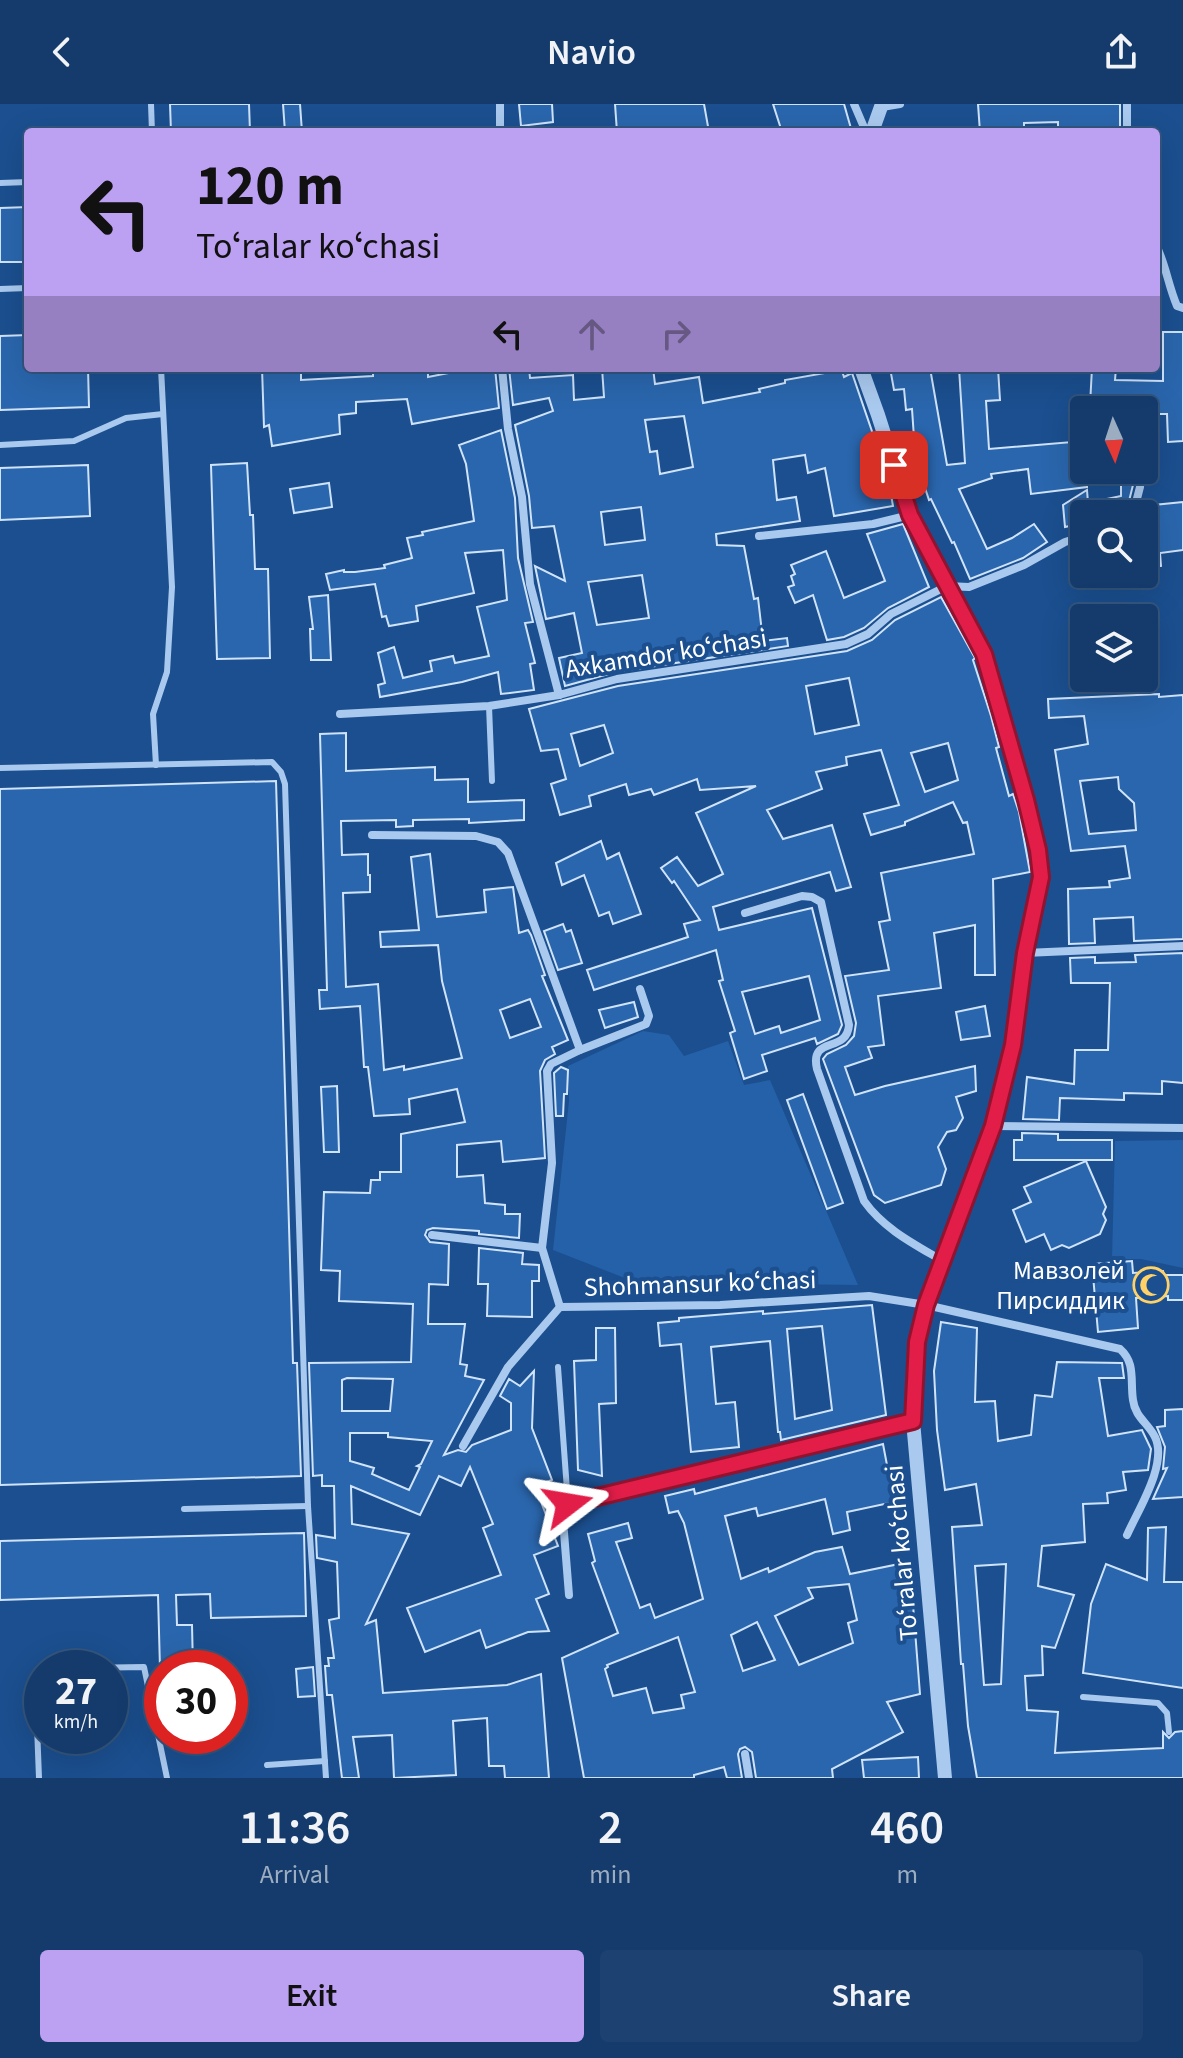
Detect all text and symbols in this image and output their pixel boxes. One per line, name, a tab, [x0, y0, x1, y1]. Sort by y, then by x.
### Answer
text: Navio	[547, 27, 636, 78]
icon: back	[40, 30, 84, 74]
icon: share	[1099, 30, 1143, 74]
text: 120 m	[196, 147, 344, 226]
icon: left	[64, 160, 168, 264]
text: Toʻralar koʻchasi	[196, 221, 440, 272]
icon: left	[486, 312, 530, 356]
icon: ahead	[570, 312, 614, 356]
icon: right	[654, 312, 698, 356]
north arrow	[1070, 396, 1158, 484]
map controls	[1070, 396, 1158, 692]
pin	[860, 431, 928, 499]
icon: arrive	[872, 443, 916, 487]
button: search	[1070, 500, 1158, 588]
button: layers	[1070, 604, 1158, 692]
street label: Axkamdor koʻchasi	[562, 619, 770, 688]
place label: Мавзолей Пирсиддик	[996, 1252, 1125, 1319]
street label: Shohmansur koʻchasi	[583, 1261, 817, 1306]
mosque icon: Мавзолей Пирсиддик	[1132, 1266, 1170, 1304]
position arrow	[526, 1462, 610, 1546]
street label: Toʻralar koʻchasi	[875, 1463, 928, 1642]
speed limit sign: 30	[144, 1650, 248, 1754]
text: 27	[55, 1663, 97, 1720]
text: km/h	[54, 1708, 98, 1736]
text: 11:36	[239, 1794, 351, 1862]
text: 2	[598, 1794, 623, 1862]
text: 460	[870, 1794, 944, 1862]
text: Arrival	[260, 1856, 330, 1893]
text: min	[589, 1856, 631, 1893]
text: m	[896, 1856, 918, 1893]
button: Exit	[40, 1950, 584, 2042]
button: Share	[600, 1950, 1143, 2042]

